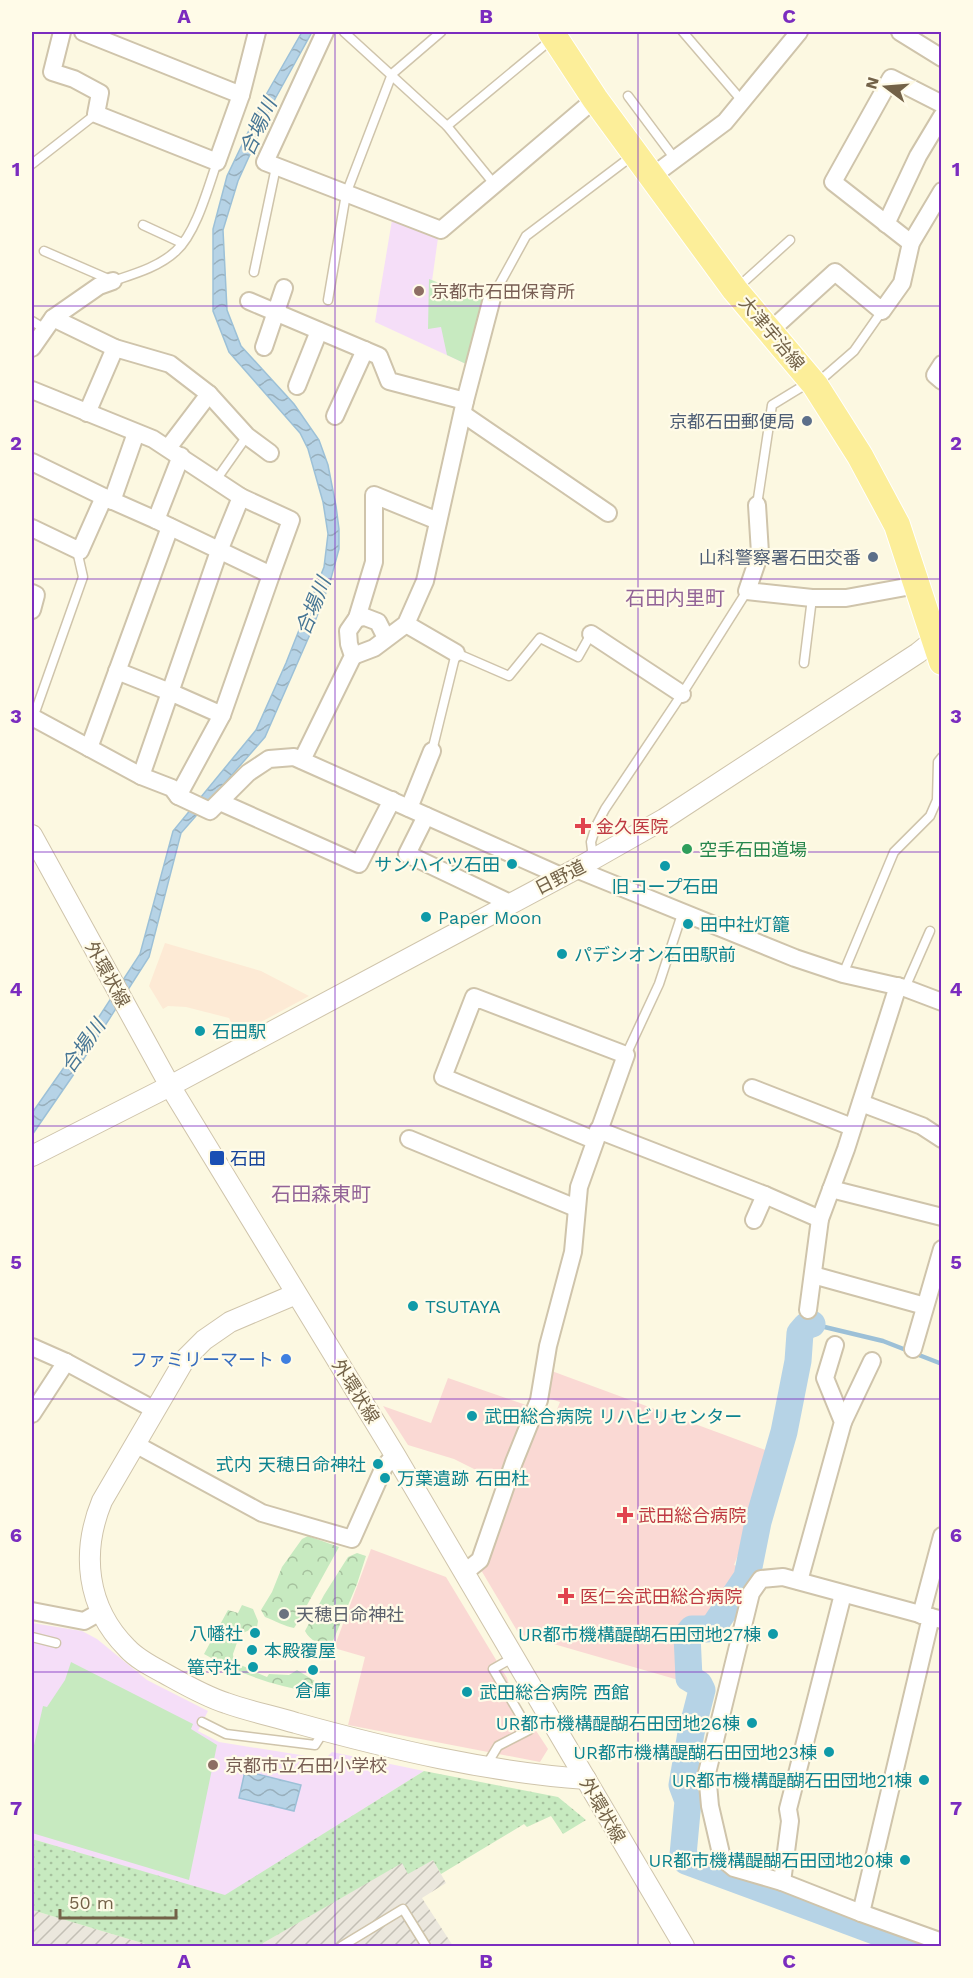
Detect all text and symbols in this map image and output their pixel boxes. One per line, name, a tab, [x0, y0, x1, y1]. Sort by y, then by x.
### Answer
text: A	[177, 4, 191, 28]
text: B	[479, 4, 493, 28]
text: C	[782, 4, 796, 28]
north arrow	[856, 57, 916, 117]
text: N	[861, 75, 883, 91]
water label: 合場川	[234, 93, 282, 159]
text: 1	[12, 157, 20, 181]
text: 1	[952, 157, 960, 181]
place label: 京都市石田保育所	[431, 281, 575, 302]
marker: 京都市石田保育所	[412, 284, 426, 298]
street label: 大津宇治線	[735, 292, 809, 374]
place label: 京都石田郵便局	[669, 411, 795, 432]
marker: 京都石田郵便局	[800, 414, 814, 428]
text: 2	[10, 431, 22, 455]
text: 2	[950, 431, 962, 455]
place label: 山科警察署石田交番	[699, 547, 861, 568]
marker: 山科警察署石田交番	[866, 550, 880, 564]
water label: 合場川	[291, 572, 336, 638]
district label: 石田内里町	[625, 586, 725, 610]
text: 3	[10, 704, 22, 728]
text: 3	[950, 704, 962, 728]
place label: 金久医院	[596, 816, 668, 837]
marker: 金久医院	[574, 817, 592, 835]
place label: 空手石田道場	[699, 839, 807, 860]
marker: 空手石田道場	[680, 842, 694, 856]
place label: サンハイツ石田	[374, 854, 500, 875]
street label: 日野道	[531, 855, 589, 899]
marker: サンハイツ石田	[505, 857, 519, 871]
marker: 旧コープ石田	[658, 859, 672, 873]
place label: 旧コープ石田	[612, 876, 718, 897]
place label: Paper Moon	[438, 907, 542, 928]
marker: Paper Moon	[419, 910, 433, 924]
place label: 田中社灯籠	[700, 914, 790, 935]
marker: 田中社灯籠	[681, 917, 695, 931]
street label: 外環状線	[81, 937, 135, 1011]
place label: パデシオン石田駅前	[574, 944, 736, 965]
marker: パデシオン石田駅前	[555, 947, 569, 961]
text: 4	[10, 977, 23, 1001]
text: 4	[950, 977, 963, 1001]
water label: 合場川	[56, 1013, 111, 1077]
place label: 石田駅	[212, 1021, 266, 1042]
marker: 石田駅	[193, 1024, 207, 1038]
place label: 石田	[230, 1148, 266, 1169]
marker: 石田	[208, 1149, 226, 1167]
district label: 石田森東町	[271, 1182, 371, 1206]
text: 5	[10, 1250, 22, 1274]
text: 5	[950, 1250, 962, 1274]
place label: TSUTAYA	[425, 1296, 501, 1317]
marker: TSUTAYA	[406, 1299, 420, 1313]
place label: ファミリーマート	[130, 1349, 274, 1370]
marker: ファミリーマート	[279, 1352, 293, 1366]
street label: 外環状線	[328, 1355, 384, 1427]
place label: 武田総合病院 リハビリセンター	[484, 1406, 742, 1427]
marker: 武田総合病院 リハビリセンター	[465, 1409, 479, 1423]
place label: 式内 天穂日命神社	[216, 1454, 366, 1475]
marker: 式内 天穂日命神社	[371, 1457, 385, 1471]
place label: 万葉遺跡 石田杜	[397, 1468, 529, 1489]
marker: 万葉遺跡 石田杜	[378, 1471, 392, 1485]
place label: 武田総合病院	[638, 1505, 746, 1526]
marker: 武田総合病院	[616, 1506, 634, 1524]
text: 6	[10, 1523, 22, 1547]
text: 6	[950, 1523, 962, 1547]
place label: 医仁会武田総合病院	[580, 1586, 742, 1607]
marker: 医仁会武田総合病院	[557, 1587, 575, 1605]
place label: 天穂日命神社	[296, 1604, 404, 1625]
marker: 天穂日命神社	[277, 1607, 291, 1621]
place label: 八幡社	[189, 1623, 243, 1644]
place label: UR都市機構醍醐石田団地27棟	[518, 1624, 761, 1645]
marker: 八幡社	[248, 1626, 262, 1640]
marker: UR都市機構醍醐石田団地27棟	[766, 1627, 780, 1641]
place label: 本殿覆屋	[264, 1640, 336, 1661]
marker: 本殿覆屋	[245, 1643, 259, 1657]
place label: 篭守社	[187, 1657, 241, 1678]
marker: 篭守社	[246, 1660, 260, 1674]
marker: 倉庫	[306, 1663, 320, 1677]
place label: 倉庫	[295, 1680, 331, 1701]
place label: 武田総合病院 西館	[479, 1682, 629, 1703]
marker: 武田総合病院 西館	[460, 1685, 474, 1699]
place label: UR都市機構醍醐石田団地26棟	[496, 1713, 740, 1734]
marker: UR都市機構醍醐石田団地26棟	[745, 1716, 759, 1730]
place label: UR都市機構醍醐石田団地23棟	[573, 1742, 817, 1763]
marker: UR都市機構醍醐石田団地23棟	[822, 1745, 836, 1759]
place label: 京都市立石田小学校	[225, 1755, 387, 1776]
marker: 京都市立石田小学校	[206, 1758, 220, 1772]
place label: UR都市機構醍醐石田団地21棟	[672, 1770, 912, 1791]
marker: UR都市機構醍醐石田団地21棟	[917, 1773, 931, 1787]
street label: 外環状線	[576, 1774, 630, 1846]
text: 7	[10, 1796, 22, 1820]
text: 7	[950, 1796, 962, 1820]
place label: UR都市機構醍醐石田団地20棟	[649, 1850, 893, 1871]
marker: UR都市機構醍醐石田団地20棟	[898, 1853, 912, 1867]
scale bar	[60, 1882, 176, 1920]
text: 50 m	[69, 1892, 114, 1913]
text: A	[177, 1949, 191, 1973]
text: B	[479, 1949, 493, 1973]
text: C	[782, 1949, 796, 1973]

